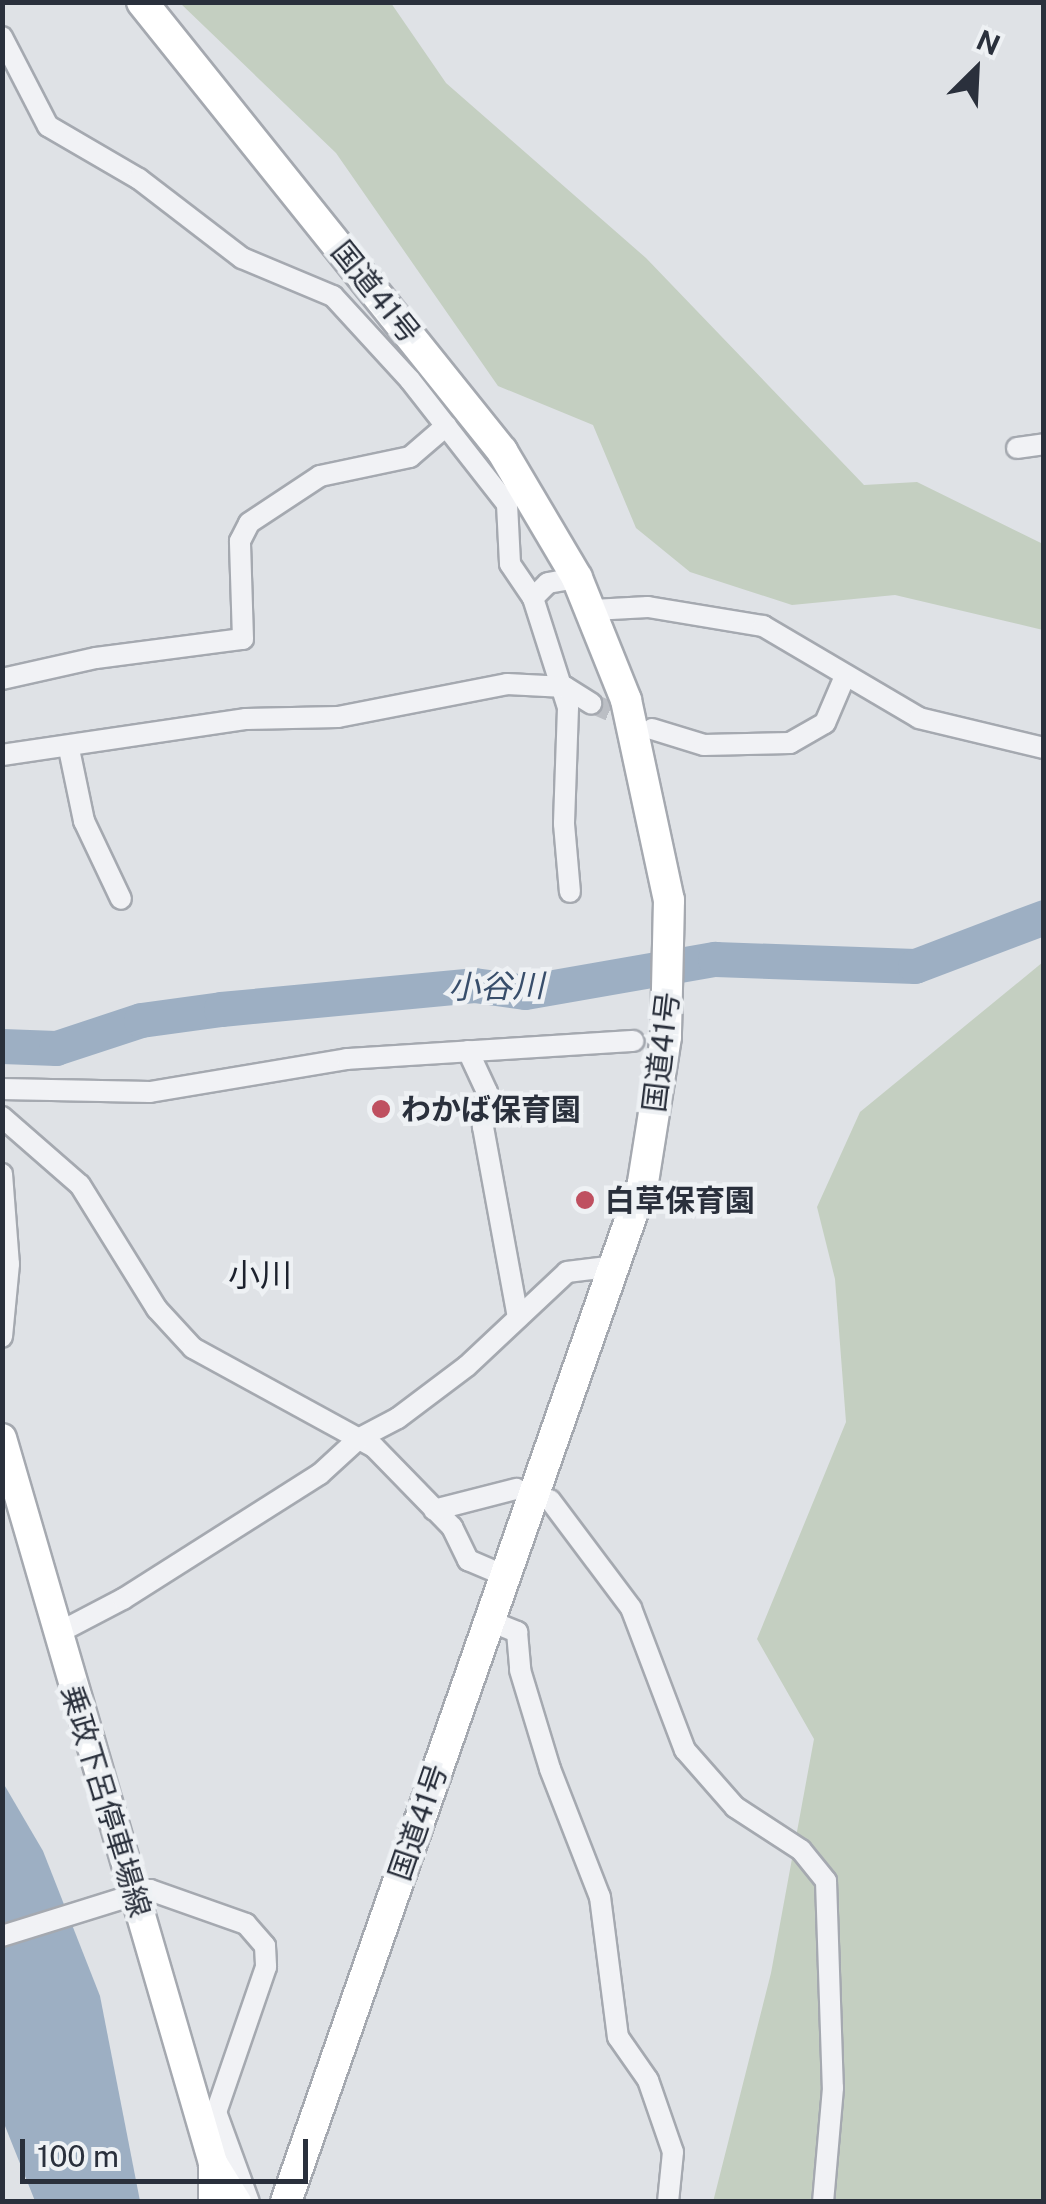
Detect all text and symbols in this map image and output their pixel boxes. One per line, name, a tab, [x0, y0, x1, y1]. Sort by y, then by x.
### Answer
north arrow	[926, 20, 1026, 120]
text: N	[972, 23, 1005, 62]
street label: 国道41号	[324, 234, 428, 350]
water label: 小谷川	[448, 967, 544, 1007]
street label: 国道41号	[636, 990, 686, 1114]
place label: わかば保育園	[401, 1091, 581, 1127]
marker: わかば保育園	[370, 1098, 392, 1120]
place label: 白草保育園	[605, 1182, 755, 1218]
marker: 白草保育園	[574, 1189, 596, 1211]
district label: 小川	[228, 1256, 292, 1294]
street label: 乗政下呂停車場線	[54, 1681, 158, 1921]
street label: 国道41号	[381, 1759, 455, 1885]
scale bar	[25, 2119, 312, 2181]
text: 100 m	[37, 2138, 119, 2174]

